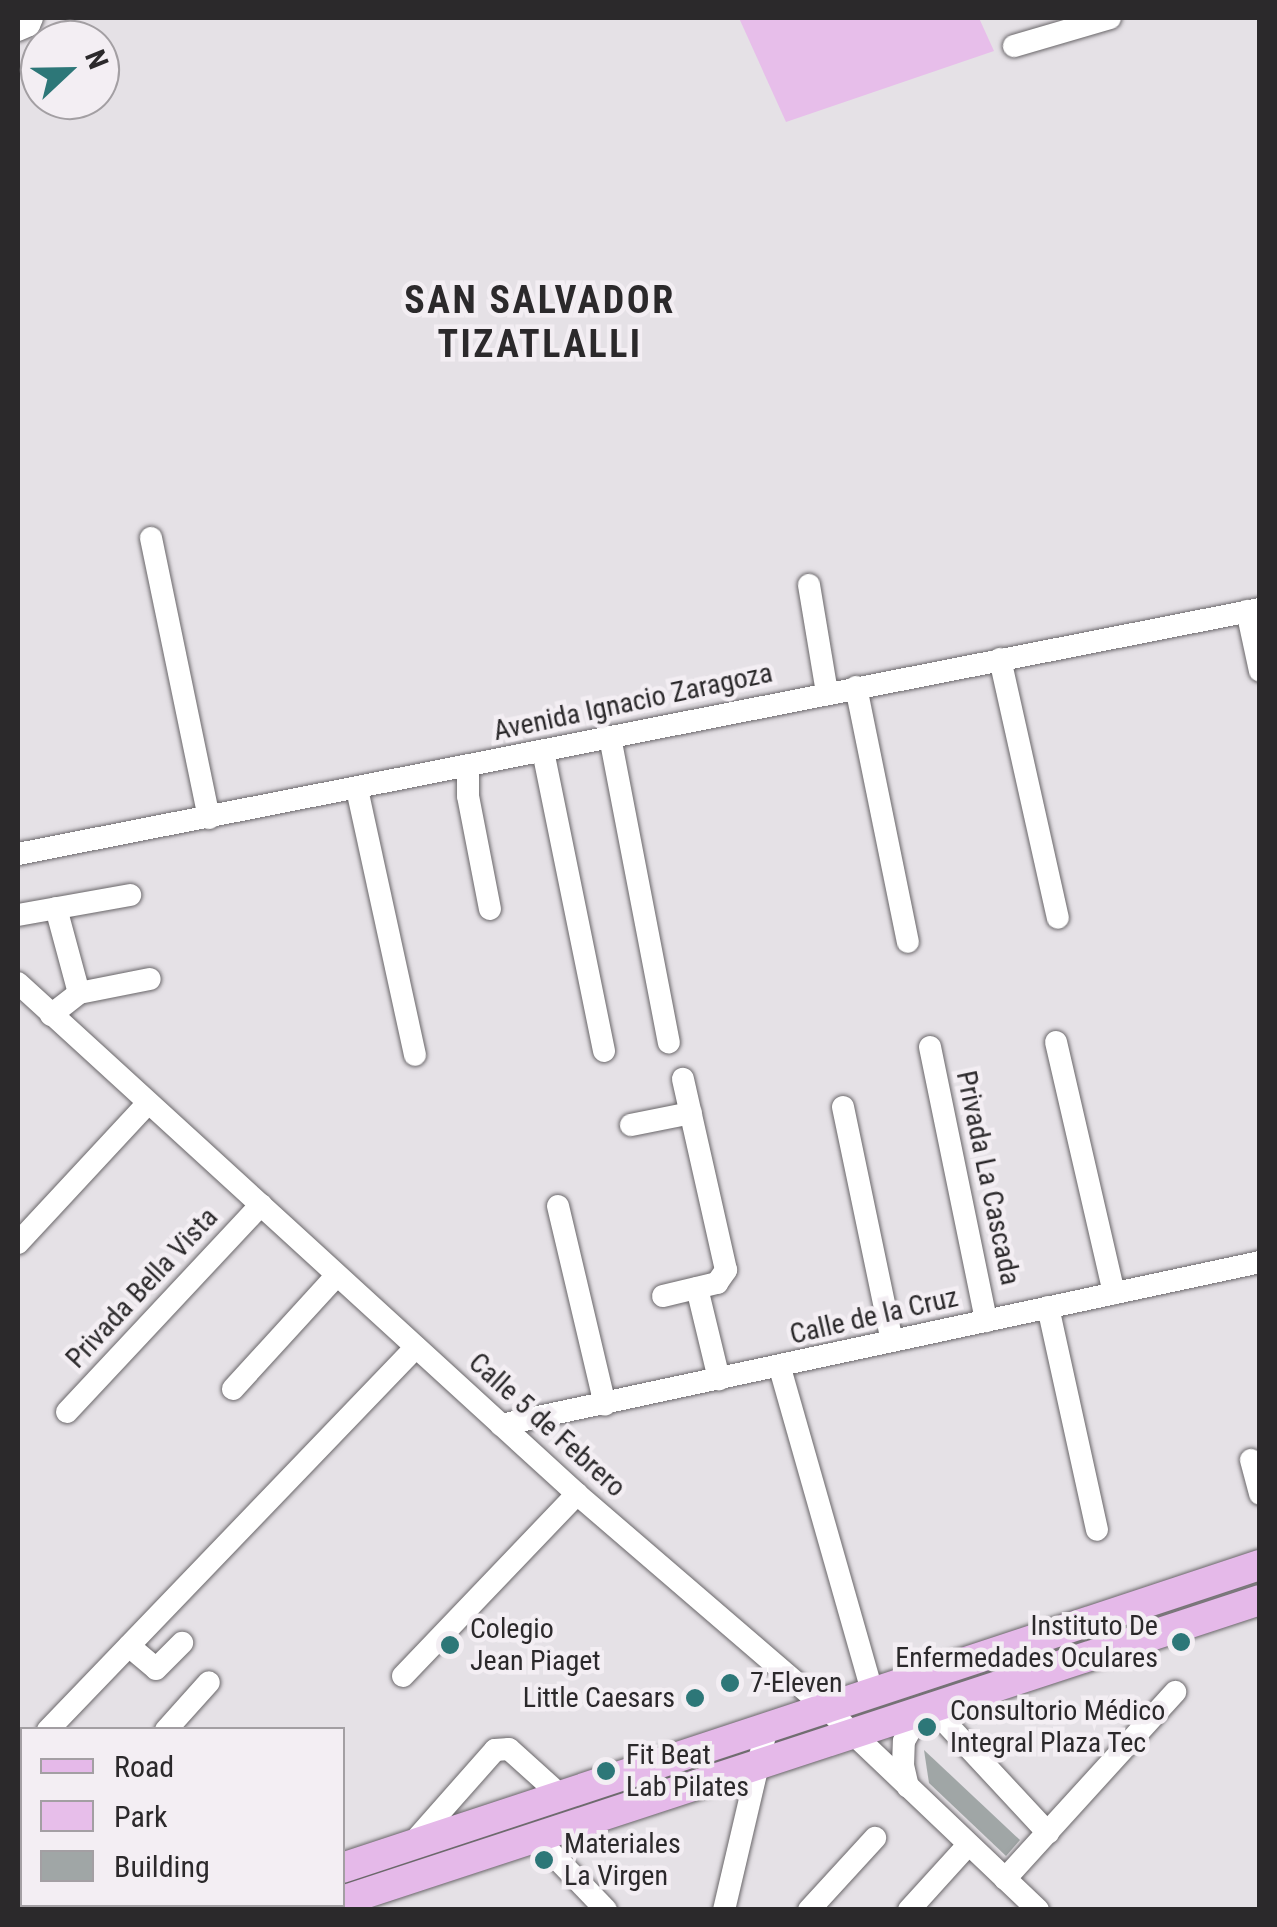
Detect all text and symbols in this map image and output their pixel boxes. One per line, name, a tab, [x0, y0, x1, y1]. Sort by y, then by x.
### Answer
north arrow	[20, 20, 120, 120]
text: N	[78, 45, 115, 73]
district label: SAN SALVADOR TIZATLALLI	[404, 278, 676, 368]
street label: Avenida Ignacio Zaragoza	[490, 656, 776, 748]
street label: Privada La Cascada	[949, 1068, 1027, 1288]
street label: Privada Bella Vista	[59, 1201, 225, 1375]
street label: Calle de la Cruz	[787, 1280, 961, 1352]
street label: Calle 5 de Febrero	[462, 1346, 632, 1504]
place label: Instituto De Enfermedades Oculares	[895, 1609, 1158, 1675]
place label: Colegio Jean Piaget	[470, 1612, 601, 1678]
marker: Instituto De Enfermedades Oculares	[1168, 1629, 1194, 1655]
marker: Colegio Jean Piaget	[439, 1634, 461, 1656]
place label: 7-Eleven	[750, 1666, 843, 1700]
marker: 7-Eleven	[719, 1672, 741, 1694]
place label: Little Caesars	[523, 1681, 675, 1715]
marker: Little Caesars	[684, 1687, 706, 1709]
place label: Consultorio Médico Integral Plaza Tec	[950, 1694, 1165, 1760]
marker: Consultorio Médico Integral Plaza Tec	[914, 1714, 940, 1740]
legend	[20, 1727, 345, 1907]
place label: Fit Beat Lab Pilates	[626, 1738, 749, 1804]
text: Road	[114, 1749, 174, 1784]
marker: Fit Beat Lab Pilates	[595, 1760, 617, 1782]
text: Park	[114, 1799, 168, 1834]
place label: Materiales La Virgen	[564, 1827, 681, 1893]
text: Building	[114, 1849, 210, 1884]
marker: Materiales La Virgen	[533, 1849, 555, 1871]

